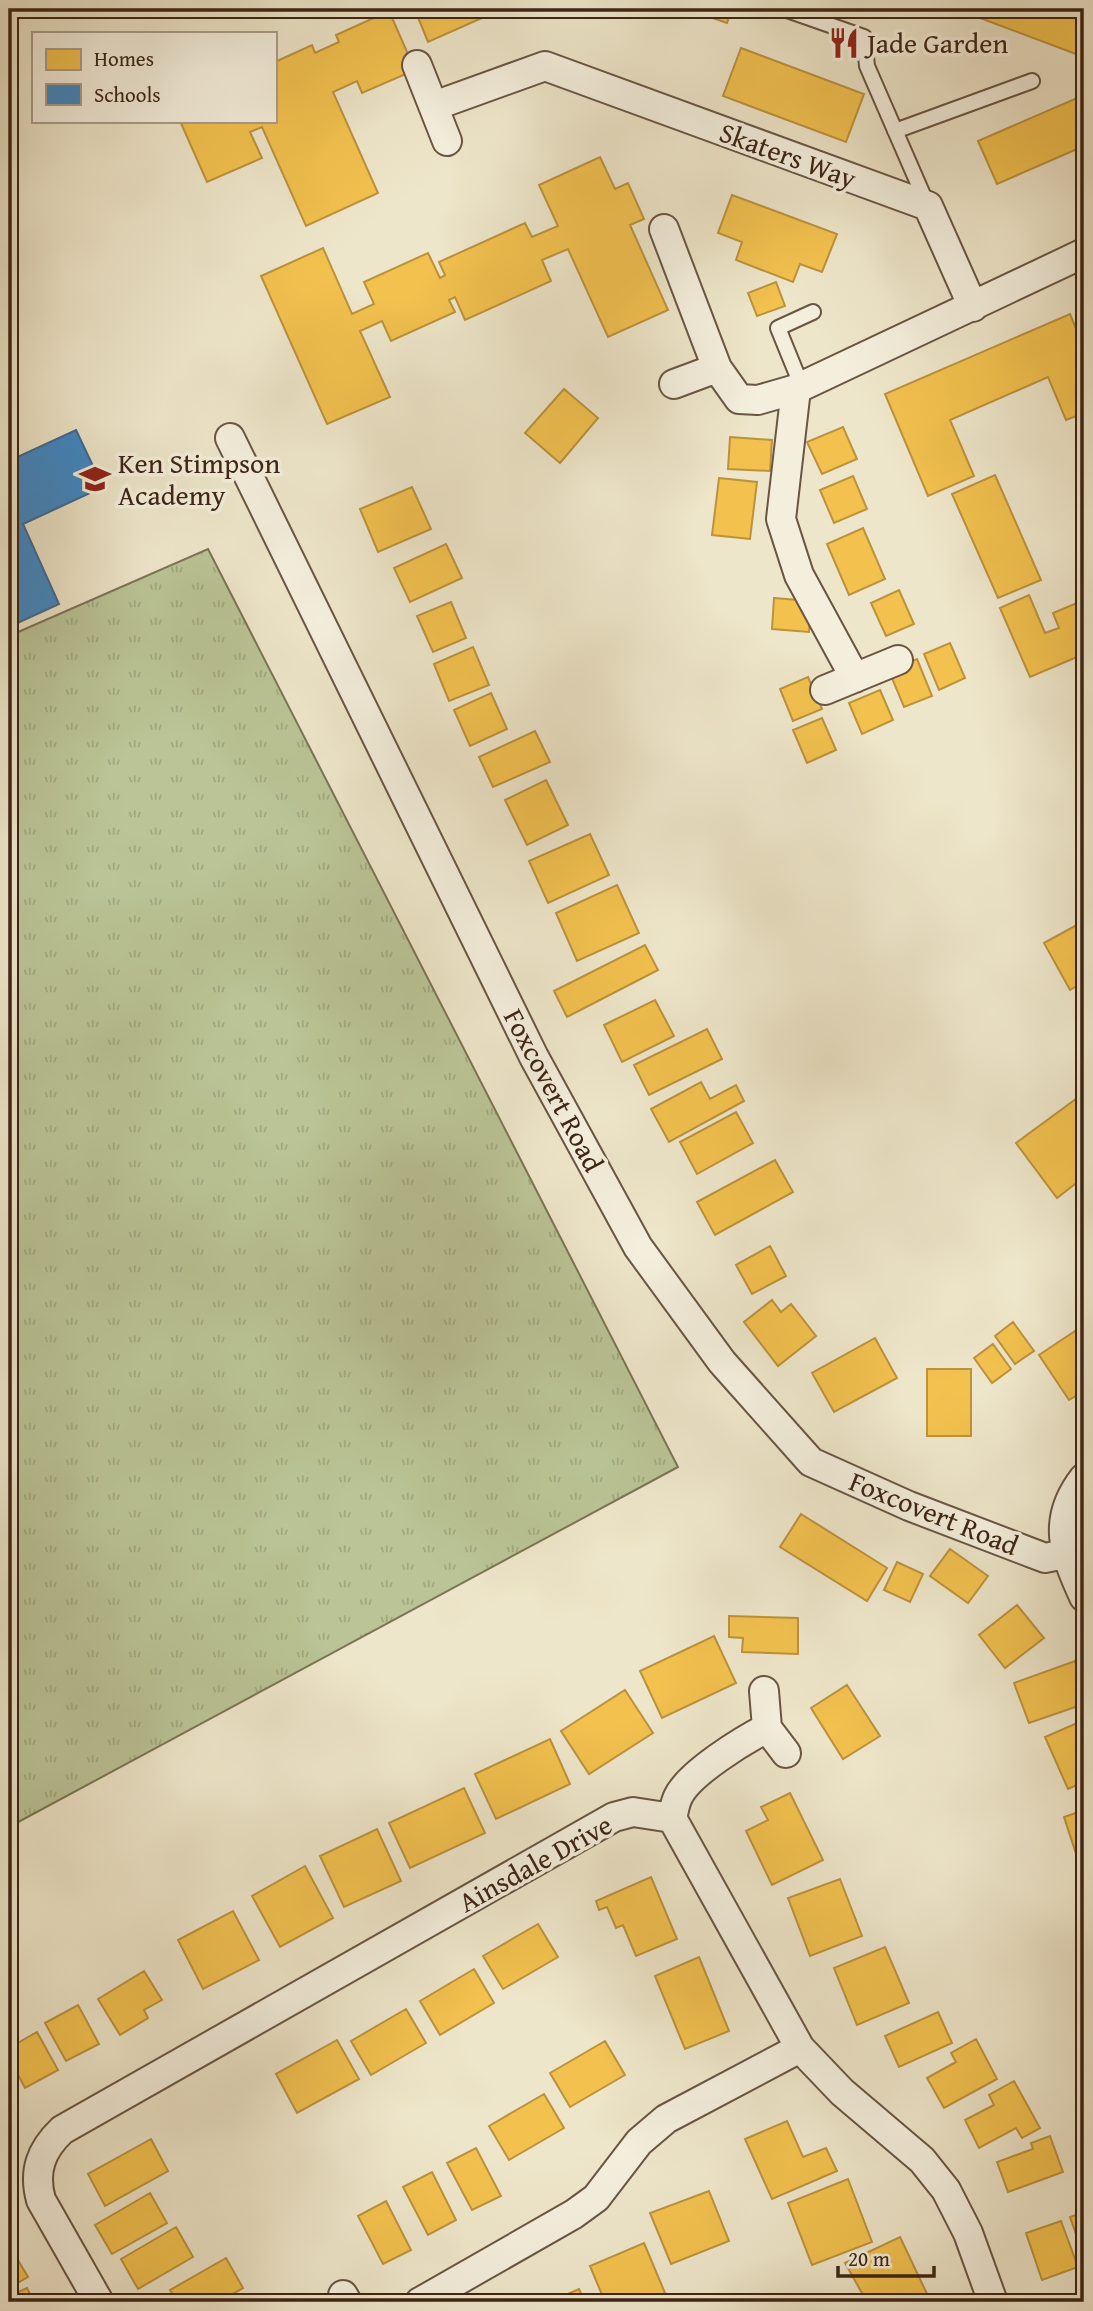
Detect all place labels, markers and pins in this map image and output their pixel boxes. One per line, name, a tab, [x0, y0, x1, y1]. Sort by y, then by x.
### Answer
place label: Jade Garden	[864, 22, 1008, 63]
restaurant icon: Jade Garden	[827, 26, 861, 60]
place label: Ken Stimpson Academy	[118, 442, 280, 515]
school or university icon: Ken Stimpson Academy	[78, 462, 112, 496]

